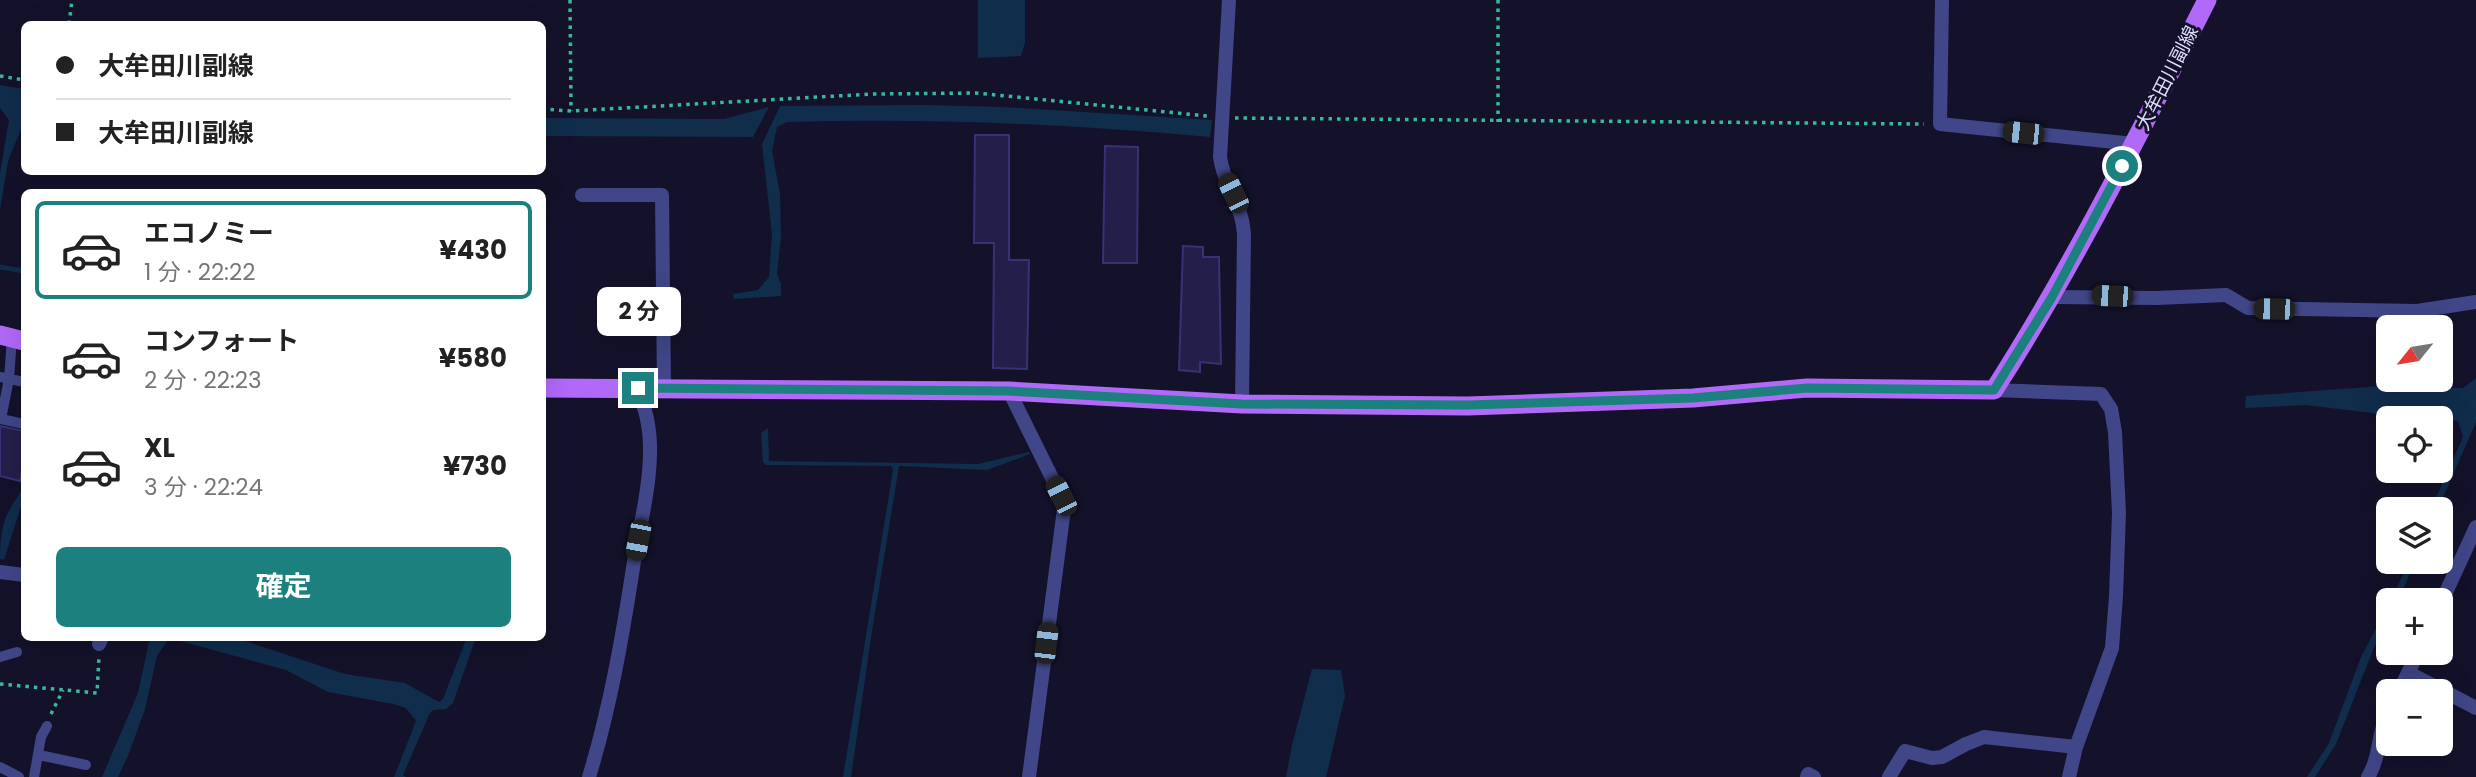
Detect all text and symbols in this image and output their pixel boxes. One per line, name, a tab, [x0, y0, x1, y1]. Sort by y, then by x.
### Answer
street label: 大牟田川副線	[2129, 21, 2205, 135]
text: 大牟田川副線	[98, 48, 254, 84]
text: 大牟田川副線	[98, 115, 254, 151]
car	[2002, 120, 2045, 146]
route start	[2106, 150, 2138, 182]
car	[1215, 170, 1252, 216]
text: エコノミー	[144, 215, 274, 251]
icon: car	[60, 219, 123, 282]
text: ¥430	[439, 232, 507, 268]
text: 1 分 · 22:22	[144, 256, 255, 288]
car	[2091, 285, 2134, 307]
callout: 2 分	[596, 286, 680, 336]
text: 2 分	[618, 295, 660, 327]
car	[2253, 298, 2296, 320]
north arrow	[2376, 315, 2454, 392]
map controls	[2376, 315, 2453, 756]
text: コンフォート	[144, 323, 299, 359]
icon: car	[60, 327, 123, 390]
text: ¥580	[439, 340, 507, 376]
text: 2 分 · 22:23	[144, 364, 262, 396]
route end	[622, 372, 654, 404]
button: locate	[2376, 406, 2453, 483]
text: XL	[144, 430, 175, 466]
icon: car	[60, 435, 123, 498]
text: ¥730	[443, 448, 507, 484]
text: 3 分 · 22:24	[144, 471, 263, 503]
car	[1043, 473, 1080, 519]
button: layers	[2376, 497, 2453, 574]
car	[624, 517, 653, 563]
button: 確定	[56, 547, 511, 627]
button: +	[2376, 588, 2453, 665]
car	[1034, 621, 1059, 665]
button: −	[2376, 679, 2453, 756]

